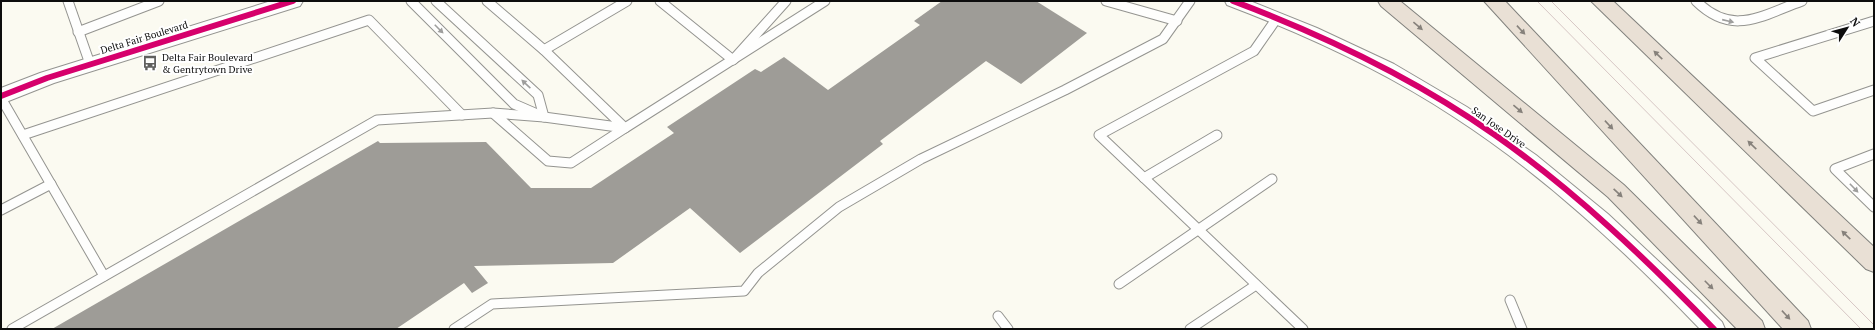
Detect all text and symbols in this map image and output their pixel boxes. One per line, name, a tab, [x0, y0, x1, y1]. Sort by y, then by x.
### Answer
north arrow	[1827, 8, 1867, 48]
text: N	[1847, 15, 1864, 30]
street label: Delta Fair Boulevard	[99, 18, 190, 57]
one-way arrow	[1722, 18, 1735, 24]
one-way arrow	[1413, 21, 1424, 30]
one-way arrow	[434, 24, 444, 34]
one-way arrow	[1516, 25, 1525, 34]
one-way arrow	[1653, 50, 1663, 60]
place label: Delta Fair Boulevard & Gentrytown Drive	[162, 51, 253, 76]
bus stop icon: Delta Fair Boulevard & Gentrytown Drive	[141, 54, 159, 72]
one-way arrow	[521, 79, 531, 89]
street label: San Jose Drive	[1469, 104, 1528, 151]
one-way arrow	[1513, 105, 1523, 114]
one-way arrow	[1604, 120, 1614, 130]
one-way arrow	[1747, 140, 1757, 150]
one-way arrow	[1850, 183, 1859, 193]
one-way arrow	[1613, 188, 1623, 197]
one-way arrow	[1693, 215, 1702, 225]
one-way arrow	[1841, 230, 1851, 240]
one-way arrow	[1704, 280, 1714, 290]
one-way arrow	[1781, 311, 1790, 320]

